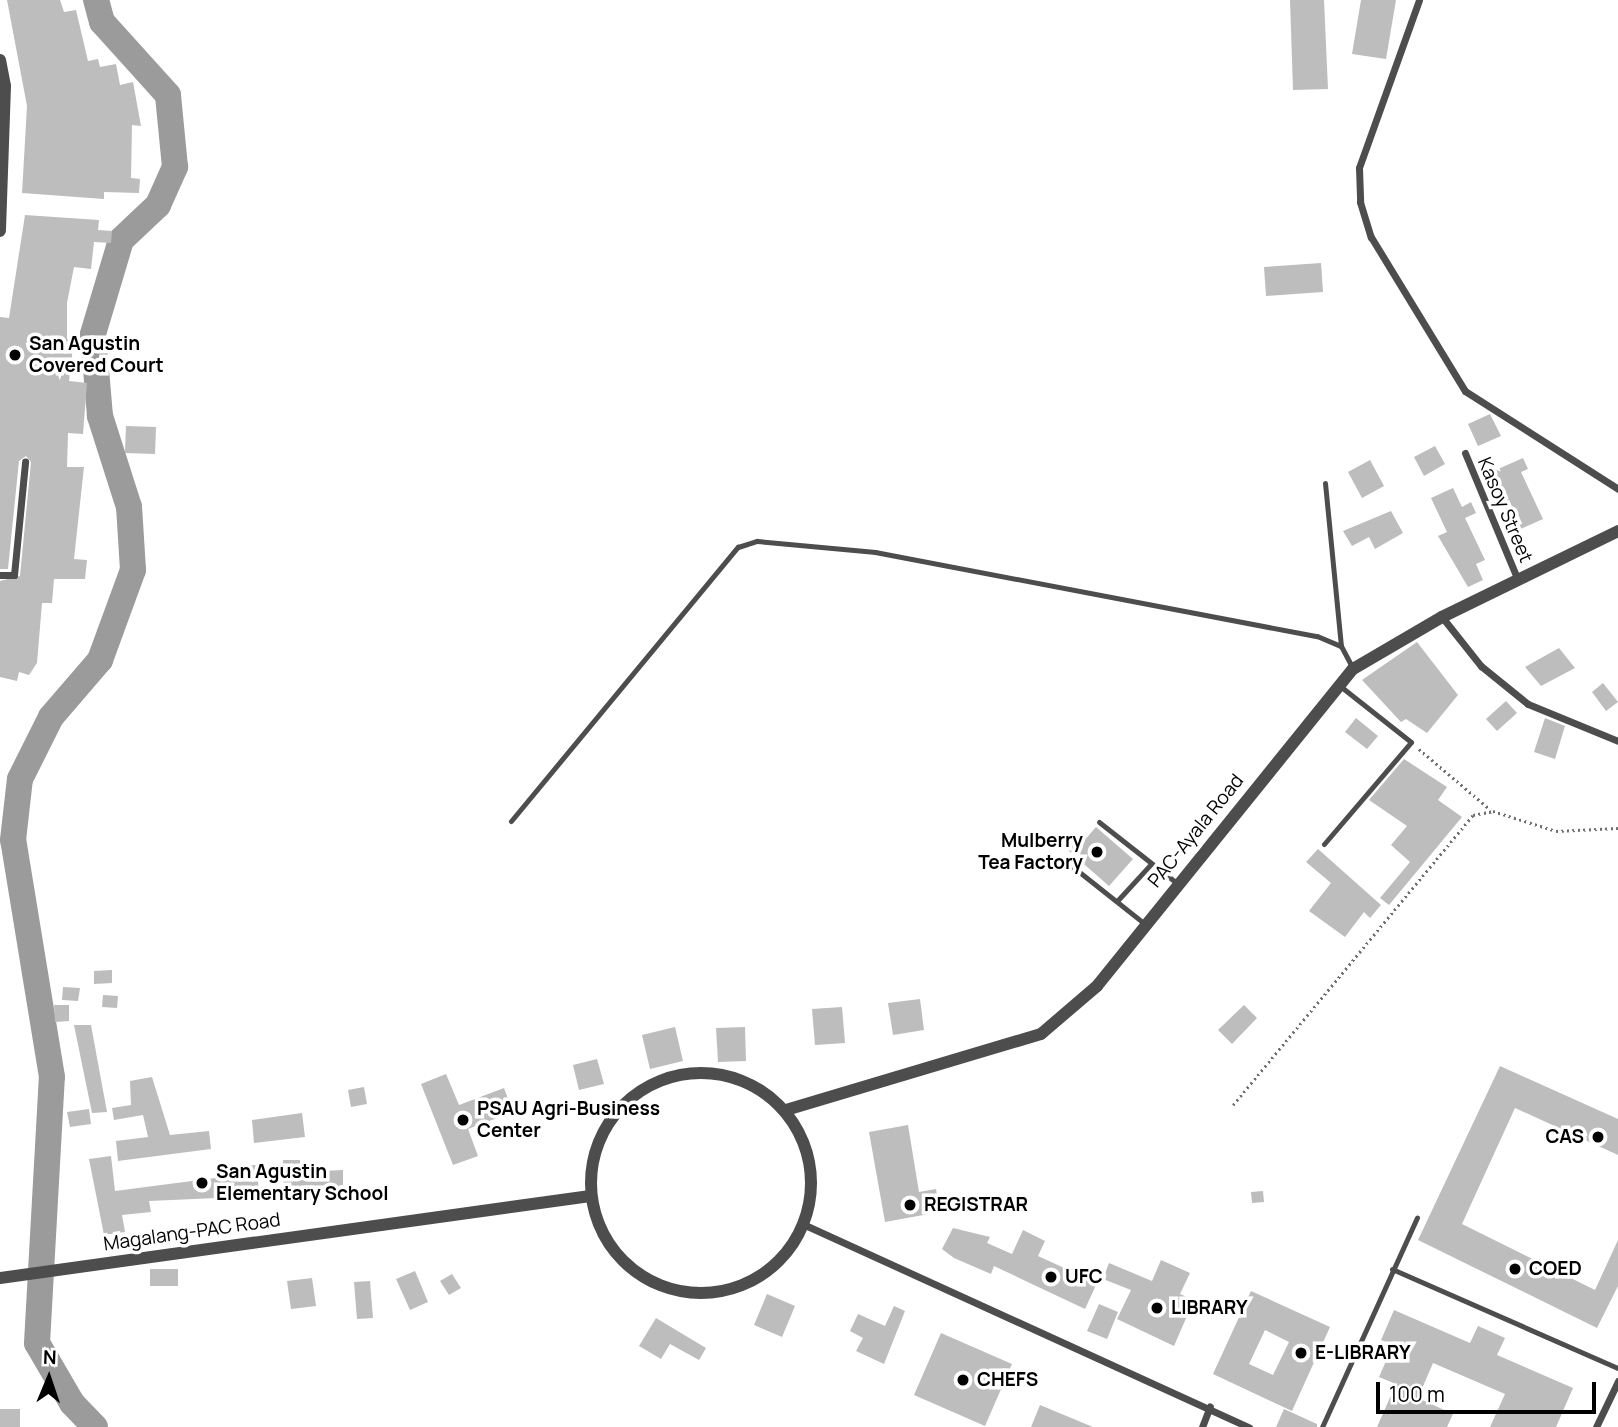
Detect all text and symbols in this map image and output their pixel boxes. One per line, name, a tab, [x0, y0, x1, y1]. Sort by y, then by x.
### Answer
place label: San Agustin Covered Court	[29, 333, 164, 377]
marker: San Agustin Covered Court	[7, 347, 23, 363]
street label: Kasoy Street	[1473, 454, 1537, 566]
street label: PAC-Ayala Road	[1143, 770, 1249, 892]
place label: Mulberry Tea Factory	[978, 830, 1083, 874]
marker: Mulberry Tea Factory	[1089, 844, 1105, 860]
place label: PSAU Agri-Business Center	[477, 1098, 660, 1142]
marker: PSAU Agri-Business Center	[455, 1112, 471, 1128]
place label: CAS	[1545, 1126, 1584, 1148]
marker: CAS	[1590, 1129, 1606, 1145]
place label: San Agustin Elementary School	[216, 1161, 389, 1205]
marker: San Agustin Elementary School	[194, 1175, 210, 1191]
place label: REGISTRAR	[924, 1194, 1028, 1216]
marker: REGISTRAR	[902, 1197, 918, 1213]
street label: Magalang-PAC Road	[102, 1208, 282, 1256]
place label: COED	[1529, 1258, 1582, 1280]
marker: COED	[1507, 1261, 1523, 1277]
place label: UFC	[1065, 1266, 1103, 1288]
marker: UFC	[1043, 1269, 1059, 1285]
place label: LIBRARY	[1171, 1297, 1248, 1319]
marker: LIBRARY	[1149, 1300, 1165, 1316]
place label: E-LIBRARY	[1315, 1342, 1411, 1364]
north arrow	[14, 1343, 84, 1413]
text: N	[42, 1344, 57, 1370]
marker: E-LIBRARY	[1293, 1345, 1309, 1361]
scale bar	[1380, 1368, 1600, 1412]
place label: CHEFS	[977, 1369, 1038, 1391]
marker: CHEFS	[955, 1372, 971, 1388]
text: 100 m	[1389, 1380, 1445, 1408]

